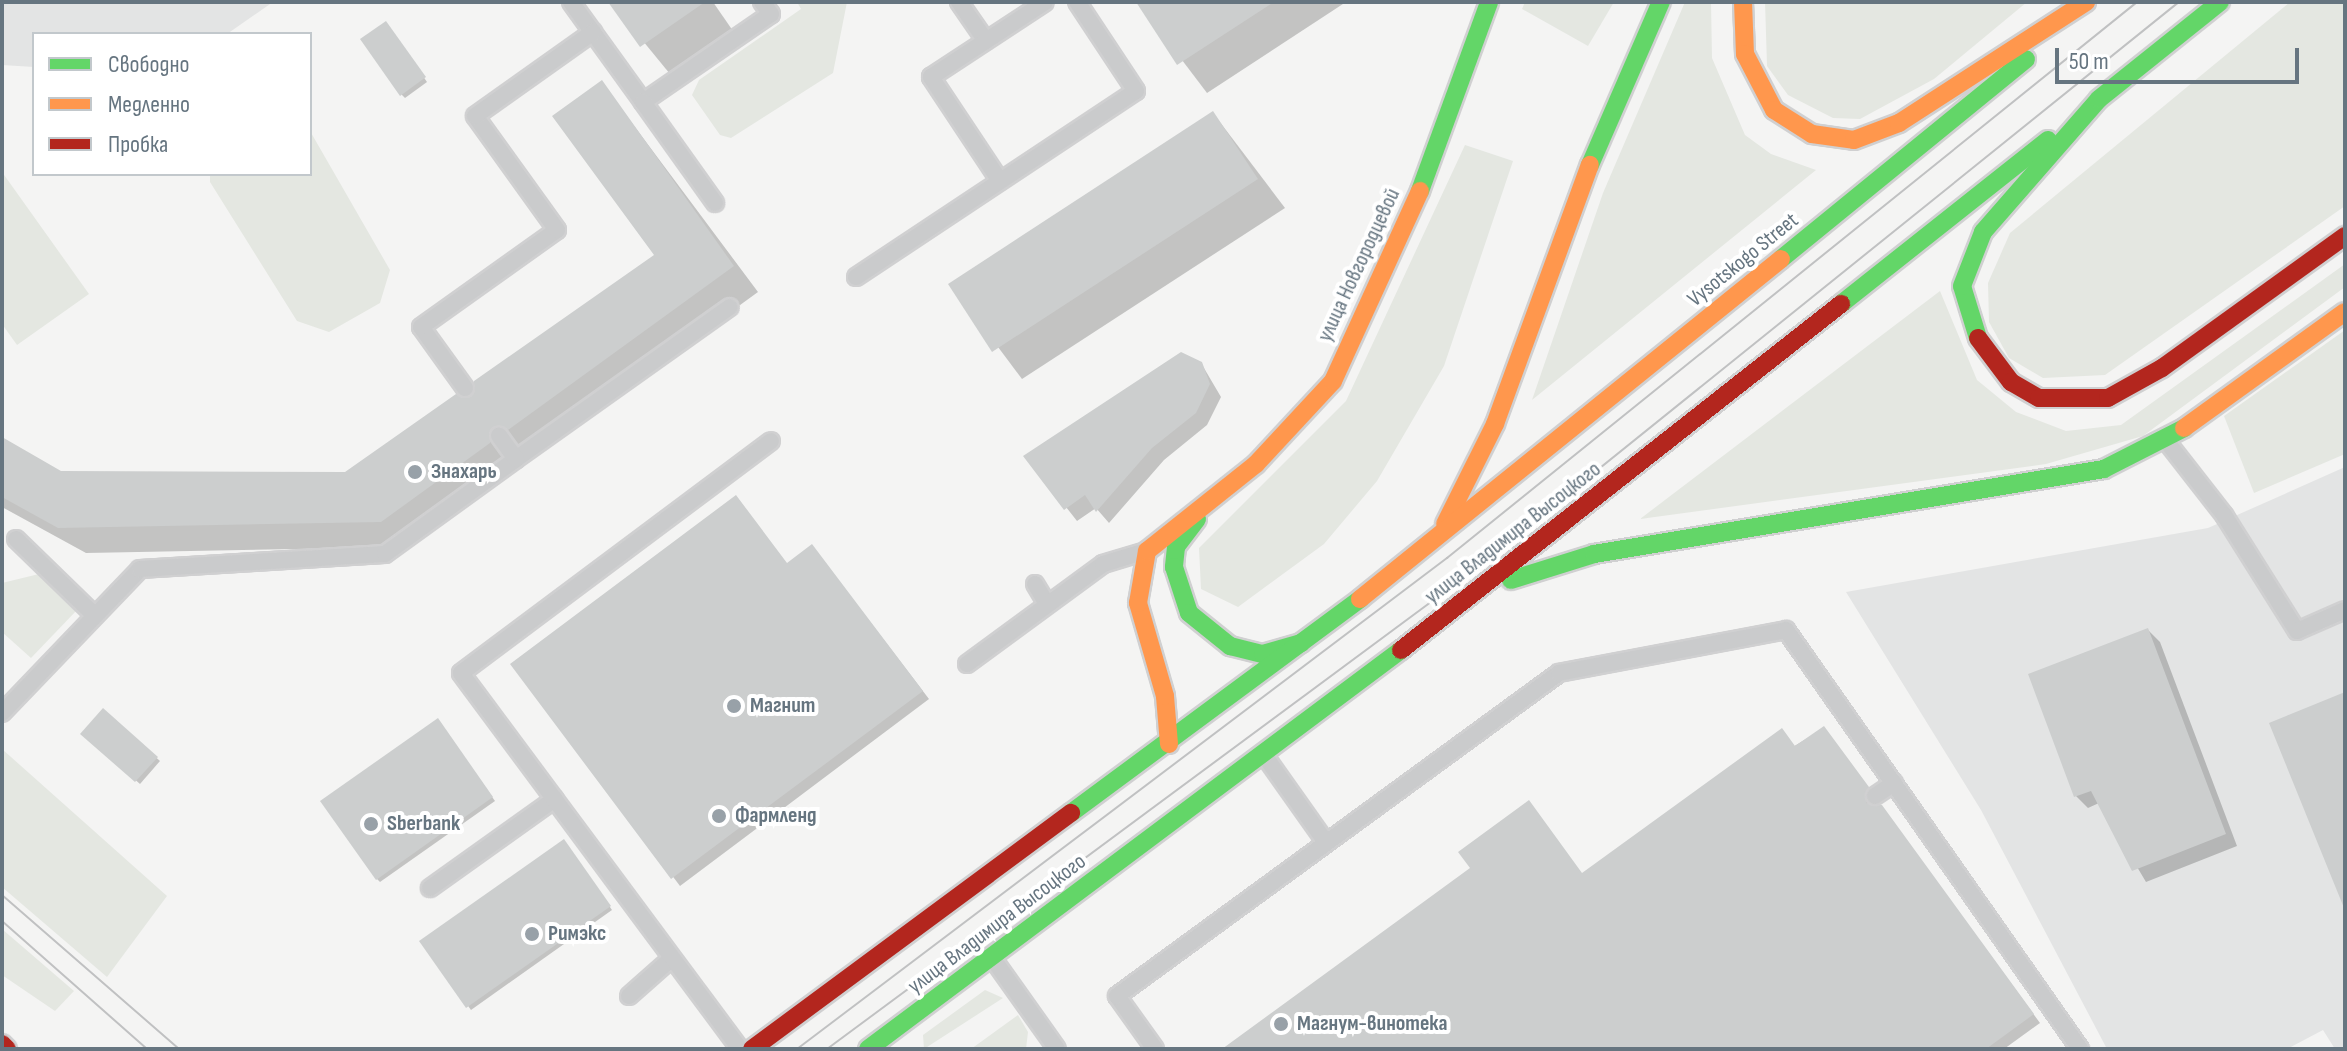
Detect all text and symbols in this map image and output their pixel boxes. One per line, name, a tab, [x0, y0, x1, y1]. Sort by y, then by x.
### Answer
legend	[32, 32, 312, 176]
scale bar	[2059, 32, 2303, 82]
text: 50 m	[2069, 47, 2109, 76]
text: Свободно	[108, 50, 189, 79]
text: Медленно	[108, 90, 190, 119]
text: Пробка	[108, 130, 168, 159]
street label: улица Новгородцевой	[1312, 184, 1406, 346]
street label: Vysotskogo Street	[1682, 207, 1804, 313]
street label: улица Владимира Высоцкого	[1420, 456, 1606, 610]
place label: Знахарь	[431, 459, 497, 485]
marker: Знахарь	[406, 463, 424, 481]
place label: Магнит	[750, 693, 815, 719]
marker: Магнит	[725, 697, 743, 715]
place label: Фармленд	[735, 803, 817, 829]
marker: Фармленд	[710, 807, 728, 825]
place label: Sberbank	[387, 811, 460, 837]
marker: Sberbank	[362, 815, 380, 833]
street label: улица Владимира Высоцкого	[903, 848, 1091, 1000]
place label: Римэкс	[548, 921, 606, 947]
marker: Римэкс	[523, 925, 541, 943]
place label: Магнум-винотека	[1297, 1011, 1447, 1037]
marker: Магнум-винотека	[1272, 1015, 1290, 1033]

